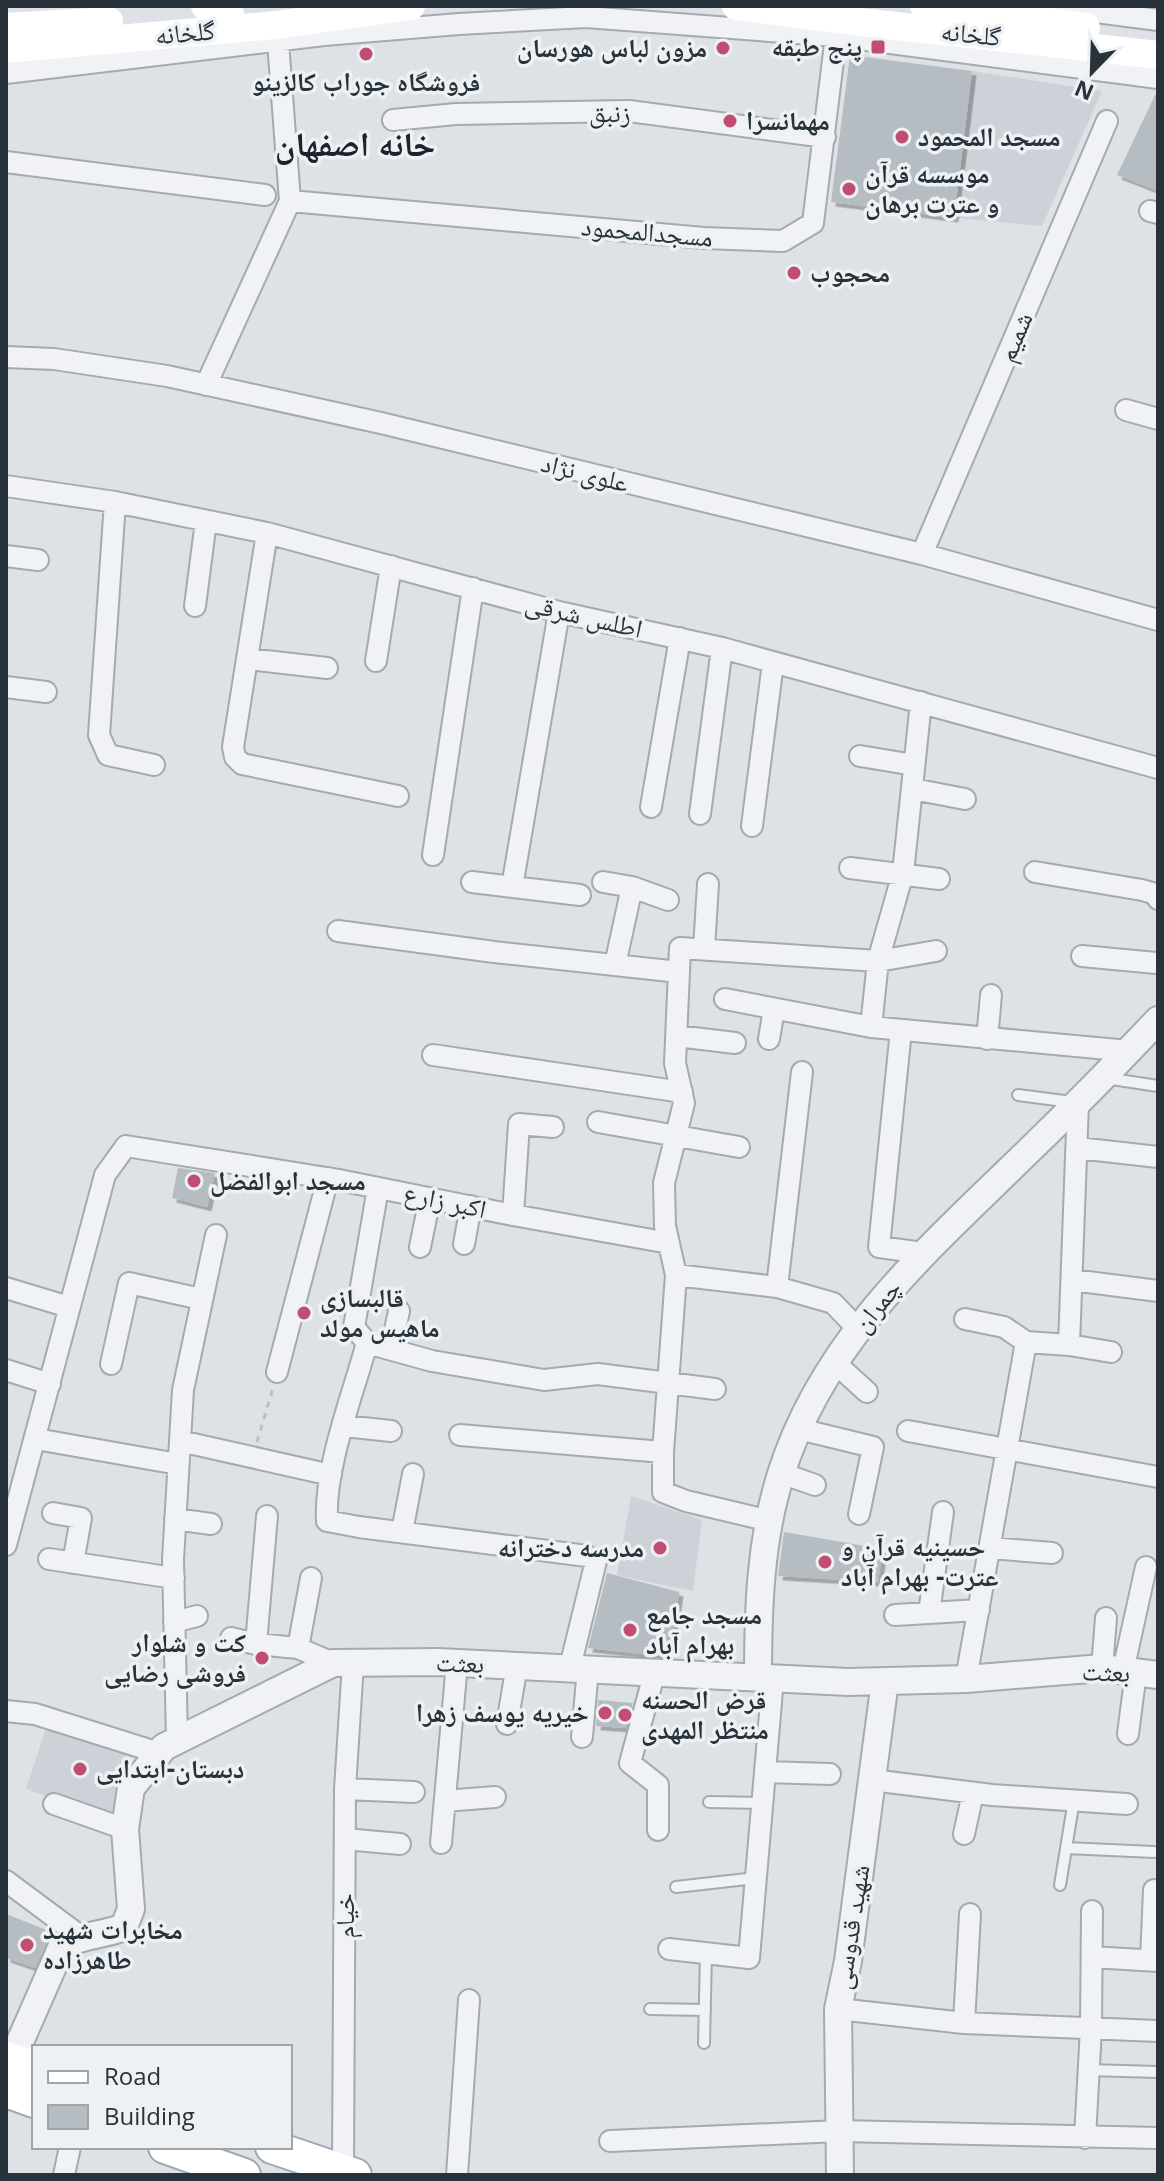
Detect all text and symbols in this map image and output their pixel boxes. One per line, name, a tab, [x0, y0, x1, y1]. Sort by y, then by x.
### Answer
street label: گلخانه	[153, 11, 217, 53]
street label: گلخانه	[939, 12, 1003, 54]
place label: پنج طبقه	[771, 28, 862, 64]
place label: مزون لباس هورسان	[517, 29, 707, 65]
north arrow	[1052, 32, 1132, 112]
marker: پنج طبقه	[869, 38, 887, 56]
marker: مزون لباس هورسان	[714, 39, 732, 57]
marker: فروشگاه جوراب کالزینو	[357, 45, 375, 63]
place label: فروشگاه جوراب کالزینو	[252, 63, 480, 99]
text: N	[1070, 74, 1098, 109]
street label: زنبق	[589, 94, 631, 130]
place label: مهمانسرا	[746, 102, 830, 138]
marker: مهمانسرا	[721, 112, 739, 130]
place label: مسجد المحمود	[918, 118, 1060, 154]
district label: خانه اصفهان	[275, 120, 435, 166]
marker: مسجد المحمود	[893, 128, 911, 146]
place label: موسسه قرآن و عترت برهان	[865, 155, 1000, 221]
marker: موسسه قرآن و عترت برهان	[840, 180, 858, 198]
street label: مسجدالمحمود	[580, 207, 714, 255]
place label: محجوب	[810, 254, 890, 290]
marker: محجوب	[785, 264, 803, 282]
street label: شمیم	[988, 306, 1041, 367]
street label: علوی نژاد	[538, 444, 633, 500]
street label: اطلس شرقی	[522, 584, 646, 646]
place label: مسجد ابوالفضل	[210, 1162, 366, 1198]
marker: مسجد ابوالفضل	[185, 1172, 203, 1190]
street label: اکبر زارع	[400, 1174, 490, 1226]
street label: چمران	[844, 1271, 909, 1340]
place label: قالبسازی ماهیس مولد	[320, 1279, 440, 1345]
marker: قالبسازی ماهیس مولد	[295, 1304, 313, 1322]
place label: حسینیه قرآن و عترت- بهرام آباد	[841, 1528, 998, 1595]
place label: مدرسه دخترانه	[498, 1529, 644, 1565]
marker: مدرسه دخترانه	[651, 1539, 669, 1557]
marker: حسینیه قرآن و عترت- بهرام آباد	[816, 1553, 834, 1571]
place label: مسجد جامع بهرام آباد	[646, 1596, 762, 1663]
marker: مسجد جامع بهرام آباد	[621, 1621, 639, 1639]
place label: کت و شلوار فروشی رضایی	[104, 1624, 246, 1690]
street label: بعثت	[435, 1643, 485, 1681]
marker: کت و شلوار فروشی رضایی	[253, 1649, 271, 1667]
street label: بعثت	[1081, 1652, 1131, 1690]
place label: قرض الحسنه منتظر المهدی	[641, 1681, 769, 1747]
place label: خیریه یوسف زهرا	[416, 1694, 589, 1730]
marker: خیریه یوسف زهرا	[596, 1704, 614, 1722]
marker: قرض الحسنه منتظر المهدی	[616, 1706, 634, 1724]
place label: دبستان-ابتدایی	[96, 1750, 244, 1786]
marker: دبستان-ابتدایی	[71, 1760, 89, 1778]
street label: شهید قدوسی	[822, 1862, 878, 1992]
street label: خیام	[326, 1893, 363, 1939]
place label: مخابرات شهید طاهرزاده	[43, 1911, 183, 1977]
marker: مخابرات شهید طاهرزاده	[18, 1936, 36, 1954]
legend	[32, 2045, 292, 2149]
text: Road	[104, 2059, 161, 2092]
text: Building	[104, 2099, 195, 2132]

